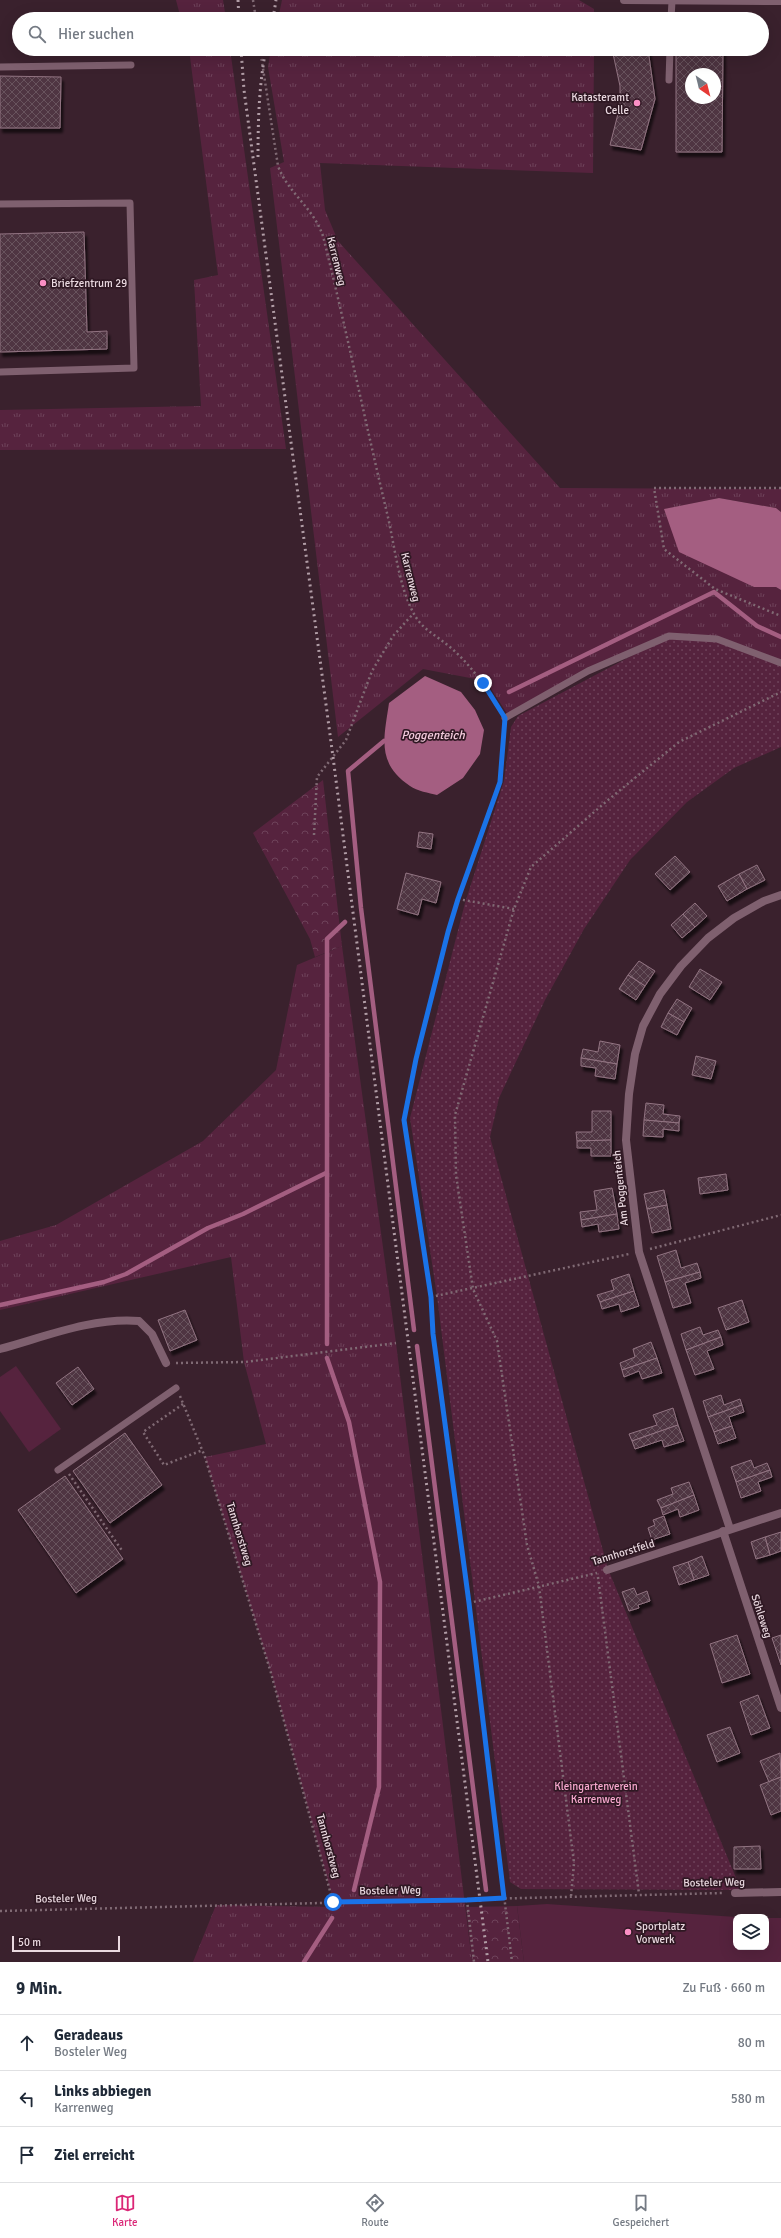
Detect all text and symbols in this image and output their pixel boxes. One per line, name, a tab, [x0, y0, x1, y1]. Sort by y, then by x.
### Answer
search box	[12, 12, 769, 56]
icon: search	[26, 23, 48, 45]
text: Hier suchen	[58, 25, 134, 43]
north arrow	[685, 68, 721, 104]
place label: Katasteramt Celle	[571, 91, 629, 117]
marker: Katasteramt Celle	[632, 98, 642, 108]
street label: Karrenweg	[324, 235, 349, 287]
place label: Briefzentrum 29	[51, 277, 127, 290]
marker: Briefzentrum 29	[38, 278, 48, 288]
street label: Karrenweg	[398, 551, 423, 603]
route end	[474, 674, 492, 692]
water label: Poggenteich	[401, 728, 465, 743]
street label: Am Poggenteich	[610, 1149, 631, 1226]
street label: Tannhorstweg	[224, 1501, 255, 1568]
street label: Tannhorstfeld	[590, 1537, 656, 1568]
street label: Söhleweg	[748, 1593, 775, 1640]
park label: Kleingartenverein Karrenweg	[554, 1780, 638, 1806]
street label: Tannhorstweg	[314, 1813, 343, 1880]
street label: Bosteler Weg	[683, 1875, 745, 1890]
street label: Bosteler Weg	[359, 1883, 421, 1898]
street label: Bosteler Weg	[35, 1891, 97, 1906]
route start	[324, 1893, 342, 1911]
map controls	[733, 1914, 769, 1950]
button: layers	[733, 1914, 769, 1950]
place label: Sportplatz Vorwerk	[636, 1920, 685, 1946]
marker: Sportplatz Vorwerk	[623, 1927, 633, 1937]
scale bar	[12, 1934, 120, 1953]
text: 50 m	[18, 1936, 41, 1949]
text: 9 Min.	[16, 1978, 62, 1999]
text: Zu Fuß · 660 m	[682, 1980, 765, 1996]
text: Geradeaus	[54, 2026, 123, 2044]
icon: ahead	[16, 2032, 38, 2054]
text: 80 m	[738, 2035, 765, 2051]
text: Bosteler Weg	[54, 2044, 127, 2060]
text: Links abbiegen	[54, 2082, 151, 2100]
icon: left	[16, 2088, 38, 2110]
text: 580 m	[731, 2091, 765, 2107]
text: Karrenweg	[54, 2100, 114, 2116]
icon: arrive	[16, 2144, 38, 2166]
text: Ziel erreicht	[54, 2146, 135, 2164]
tab: Karte	[112, 2192, 138, 2229]
tab: Route	[361, 2192, 389, 2229]
tab: Gespeichert	[613, 2192, 669, 2229]

